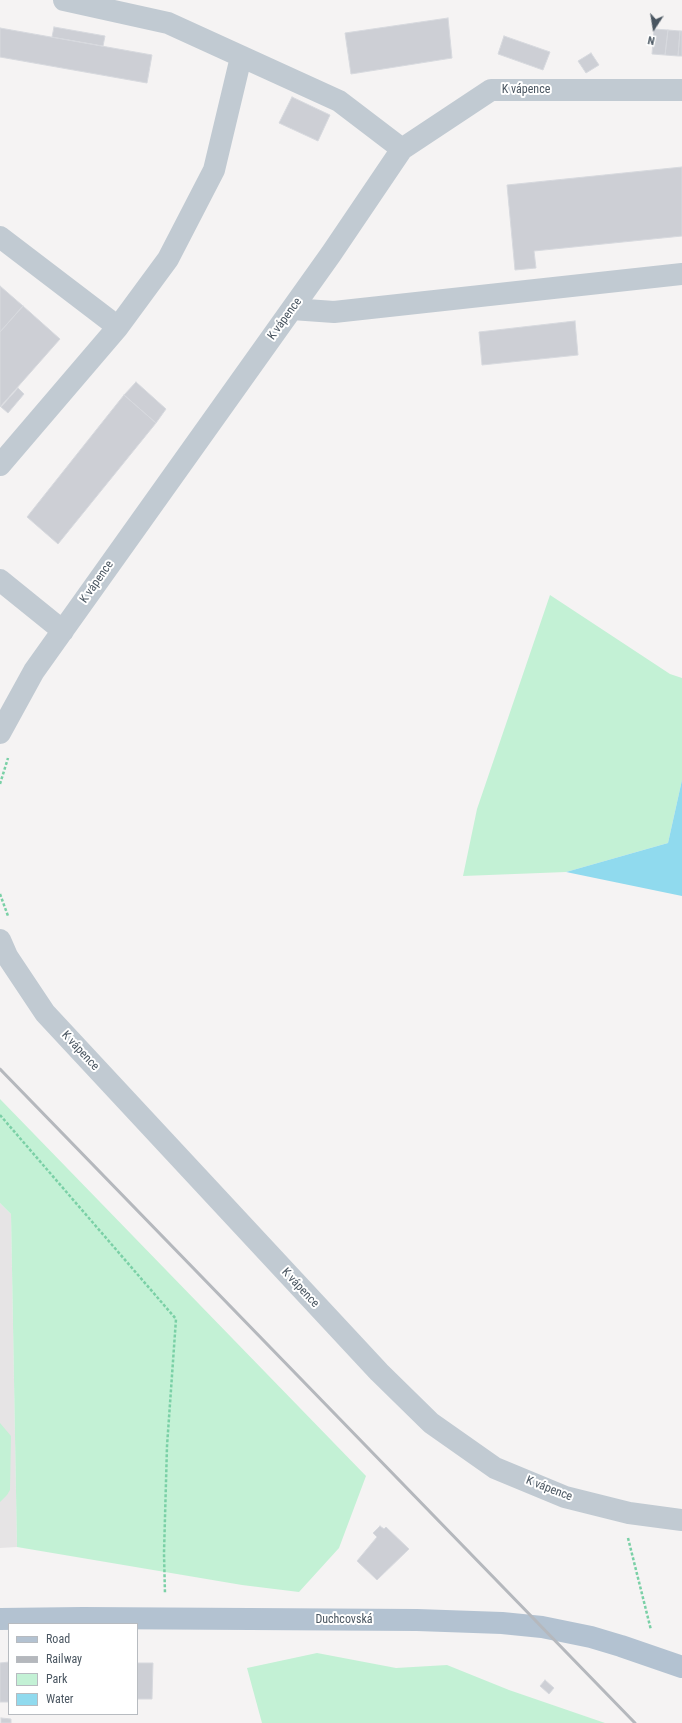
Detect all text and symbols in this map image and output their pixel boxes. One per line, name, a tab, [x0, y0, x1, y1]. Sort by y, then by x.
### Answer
north arrow	[634, 8, 674, 48]
text: N	[647, 33, 656, 47]
street label: K vápence	[502, 83, 550, 97]
street label: K vápence	[265, 295, 305, 343]
street label: K vápence	[77, 558, 117, 606]
street label: K vápence	[58, 1028, 102, 1074]
street label: K vápence	[278, 1265, 322, 1311]
street label: K vápence	[524, 1474, 574, 1504]
street label: Duchcovská	[315, 1613, 373, 1627]
legend	[8, 1623, 138, 1715]
text: Road	[46, 1632, 70, 1646]
text: Railway	[46, 1652, 82, 1666]
text: Park	[46, 1672, 67, 1686]
text: Water	[46, 1692, 74, 1706]

